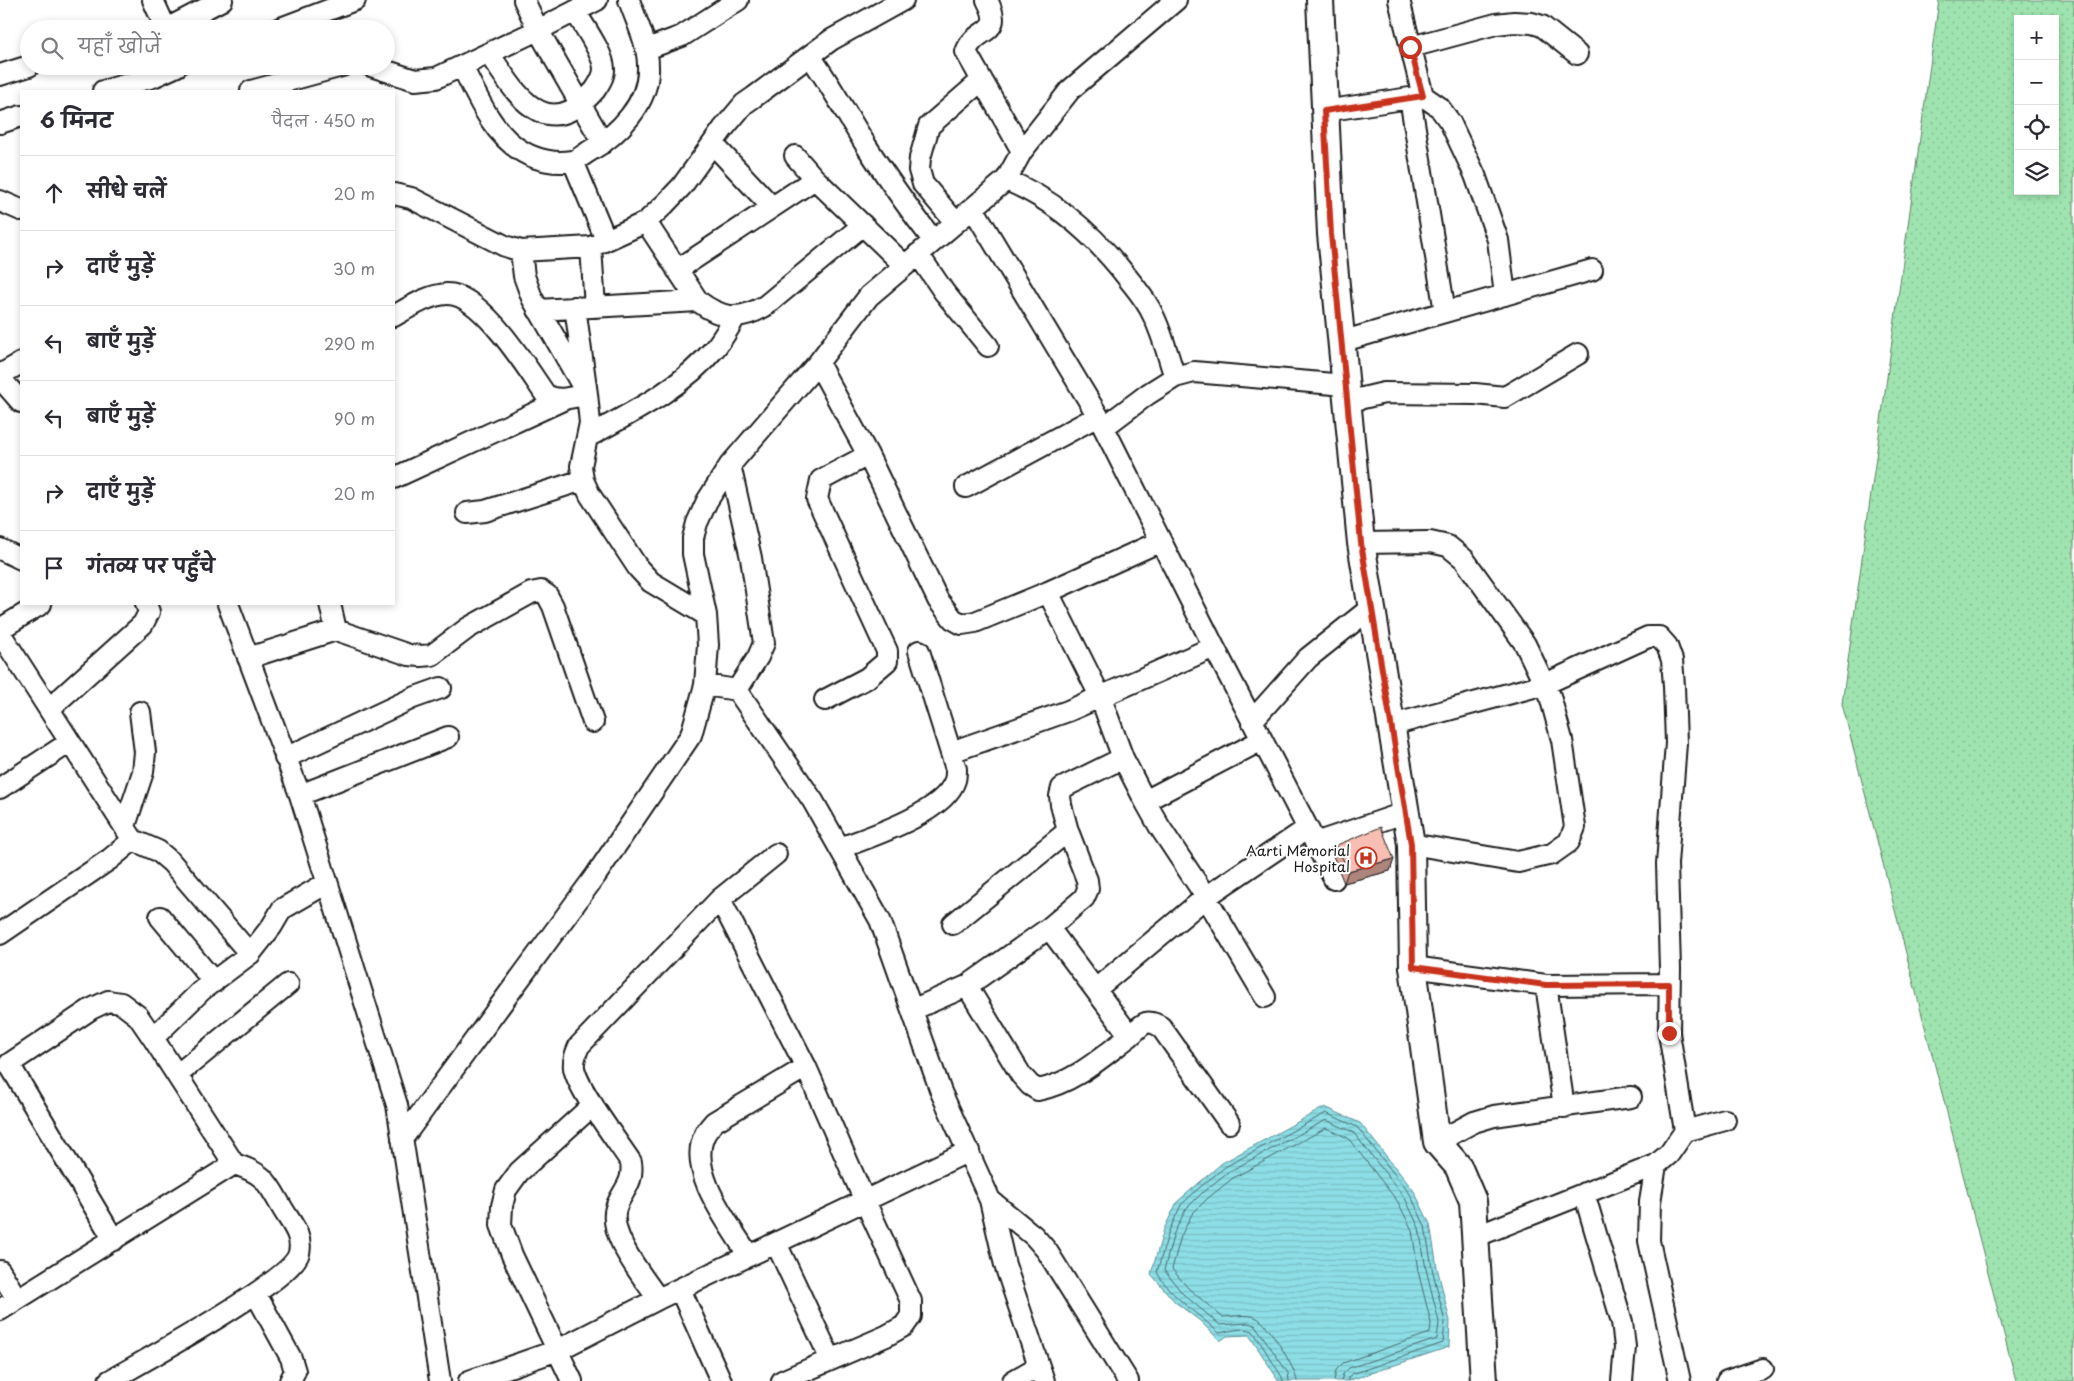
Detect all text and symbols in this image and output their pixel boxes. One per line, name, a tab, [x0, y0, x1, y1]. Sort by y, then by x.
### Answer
map controls	[2014, 15, 2059, 195]
button: +	[2014, 15, 2059, 60]
search box	[20, 20, 395, 75]
text: यहाँ खोजें	[78, 31, 161, 59]
icon: search	[38, 34, 66, 62]
route start	[1399, 36, 1422, 59]
button: −	[2014, 60, 2059, 105]
text: 6 मिनट	[40, 103, 113, 135]
button: locate	[2014, 105, 2059, 150]
text: पैदल · 450 m	[272, 108, 375, 132]
button: layers	[2014, 150, 2059, 195]
text: सीधे चलें	[87, 176, 166, 204]
icon: ahead	[40, 179, 68, 207]
text: 20 m	[334, 181, 375, 205]
text: दाएँ मुड़ें	[87, 251, 154, 279]
icon: right	[40, 254, 68, 282]
text: 30 m	[333, 256, 375, 280]
text: बाएँ मुड़ें	[87, 326, 155, 354]
icon: left	[40, 329, 68, 357]
text: 290 m	[324, 331, 375, 355]
text: बाएँ मुड़ें	[87, 401, 155, 429]
icon: left	[40, 404, 68, 432]
text: 90 m	[334, 406, 375, 430]
text: दाएँ मुड़ें	[87, 476, 154, 504]
icon: right	[40, 479, 68, 507]
text: 20 m	[334, 481, 375, 505]
text: गंतव्य पर पहुँचे	[87, 551, 215, 579]
icon: arrive	[40, 554, 68, 582]
place label: Aarti Memorial Hospital	[1246, 840, 1350, 877]
hospital icon: Aarti Memorial Hospital	[1354, 846, 1378, 870]
route end	[1658, 1022, 1681, 1045]

